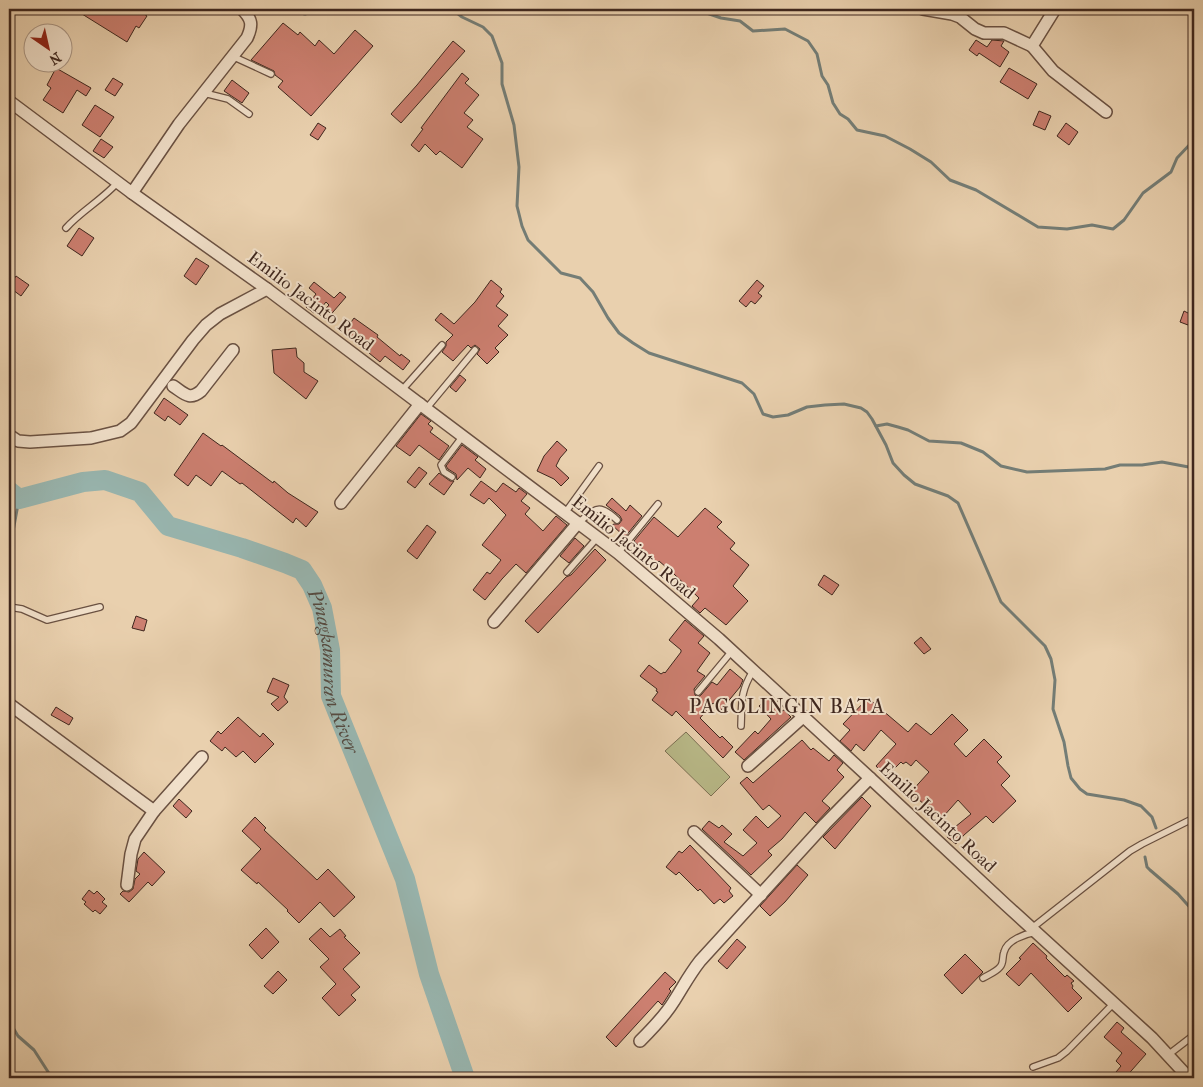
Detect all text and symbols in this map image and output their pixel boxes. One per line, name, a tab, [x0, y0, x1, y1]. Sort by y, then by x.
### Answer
north arrow	[22, 22, 72, 72]
text: N	[46, 48, 64, 69]
street label: Emilio Jacinto Road	[244, 247, 378, 356]
street label: Emilio Jacinto Road	[568, 491, 700, 604]
water label: Pinagkamuran River	[303, 585, 364, 758]
district label: PAGOLINGIN BATA	[689, 695, 885, 718]
street label: Emilio Jacinto Road	[875, 758, 1001, 877]

